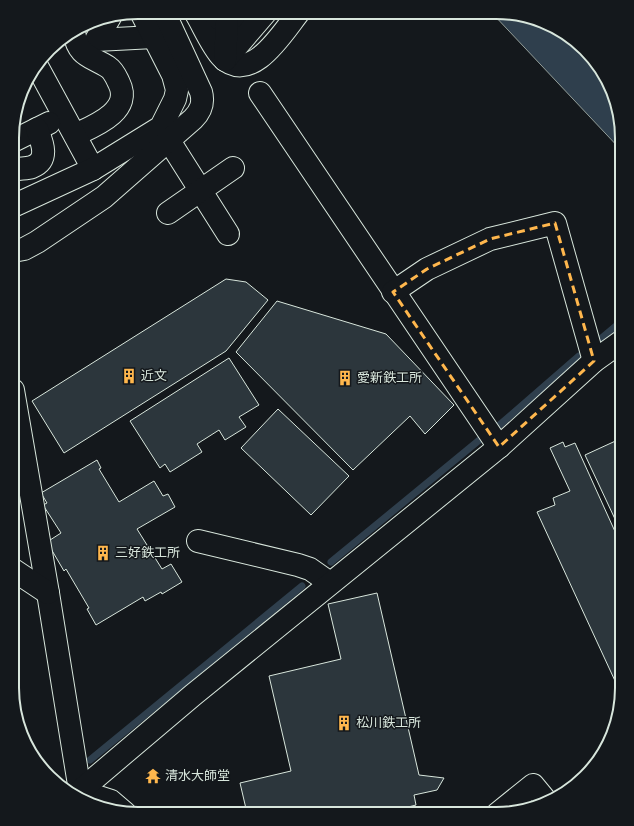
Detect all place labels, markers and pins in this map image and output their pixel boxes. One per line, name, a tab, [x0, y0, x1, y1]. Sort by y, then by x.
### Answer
building icon: 近文	[120, 367, 138, 385]
place label: 近文	[141, 368, 167, 384]
building icon: 愛新鉄工所	[336, 369, 354, 387]
place label: 愛新鉄工所	[357, 370, 422, 386]
building icon: 三好鉄工所	[94, 544, 112, 562]
place label: 三好鉄工所	[115, 545, 180, 561]
building icon: 松川鉄工所	[335, 714, 353, 732]
place label: 松川鉄工所	[356, 715, 421, 731]
temple icon: 清水大師堂	[144, 767, 162, 785]
place label: 清水大師堂	[165, 768, 230, 784]

